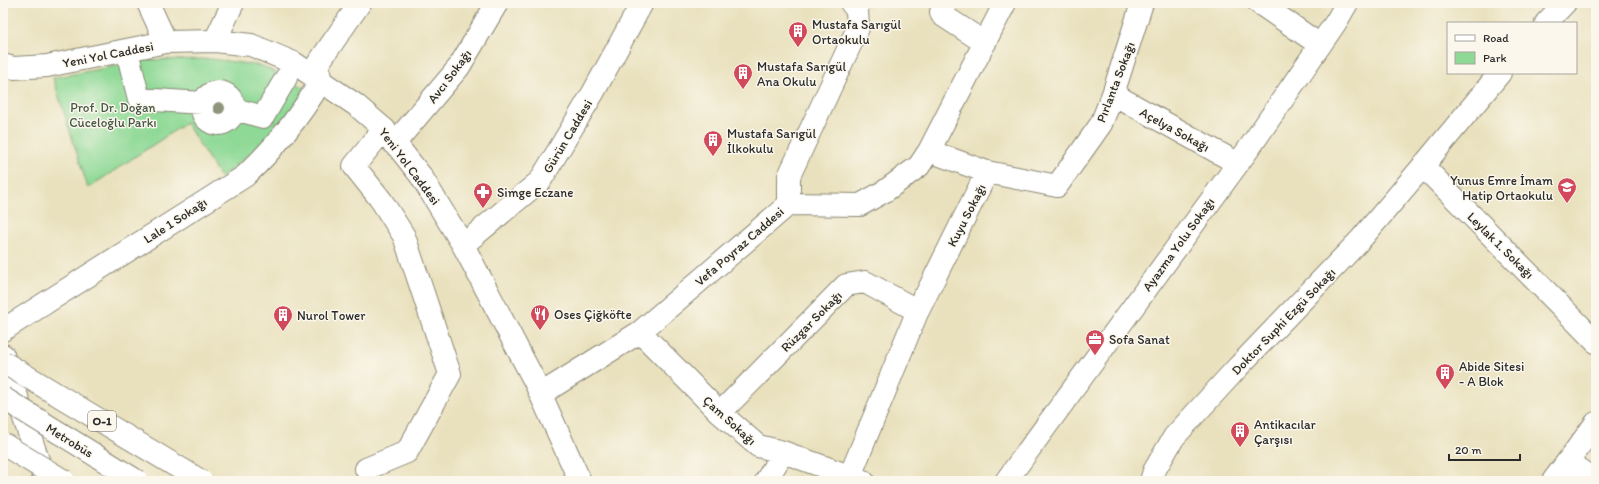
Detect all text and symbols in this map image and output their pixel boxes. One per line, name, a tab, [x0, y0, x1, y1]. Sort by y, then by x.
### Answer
place label: Mustafa Sarıgül Ortaokulu	[812, 17, 901, 47]
building icon: Mustafa Sarıgül Ortaokulu	[787, 20, 809, 48]
legend	[1447, 22, 1577, 74]
text: Road	[1483, 31, 1509, 45]
street label: Yeni Yol Caddesi	[61, 38, 155, 71]
street label: Pırlanta Sokağı	[1093, 40, 1138, 125]
street label: Avcı Sokağı	[424, 46, 474, 106]
text: Park	[1483, 51, 1507, 65]
place label: Mustafa Sarıgül Ana Okulu	[757, 59, 846, 89]
building icon: Mustafa Sarıgül Ana Okulu	[732, 62, 754, 90]
street label: Gürün Caddesi	[540, 97, 595, 176]
park label: Prof. Dr. Doğan Cüceloğlu Parkı	[69, 100, 157, 130]
street label: Açelya Sokağı	[1137, 104, 1212, 155]
street label: Yeni Yol Caddesi	[376, 125, 443, 208]
place label: Mustafa Sarıgül İlkokulu	[727, 126, 816, 156]
building icon: Mustafa Sarıgül İlkokulu	[702, 129, 724, 157]
place label: Yunus Emre İmam Hatip Ortaokulu	[1450, 173, 1553, 203]
school or university icon: Yunus Emre İmam Hatip Ortaokulu	[1556, 176, 1578, 204]
pharmacy icon: Simge Eczane	[472, 181, 494, 209]
street label: Kuyu Sokağı	[944, 181, 989, 249]
place label: Simge Eczane	[497, 185, 573, 200]
street label: Lale 1 Sokağı	[141, 194, 210, 246]
street label: Ayazma Yolu Sokağı	[1139, 194, 1217, 294]
street label: Vefa Poyraz Caddesi	[692, 204, 787, 289]
street label: Leylak 1. Sokağı	[1464, 209, 1537, 282]
street label: Doktor Suphi Ezgü Sokağı	[1228, 265, 1338, 378]
street label: Rüzgar Sokağı	[778, 288, 845, 355]
restaurant icon: Oses Çiğköfte	[529, 303, 551, 331]
building icon: Nurol Tower	[272, 304, 294, 332]
place label: Oses Çiğköfte	[554, 307, 632, 322]
place label: Nurol Tower	[297, 308, 366, 323]
office icon: Sofa Sanat	[1084, 328, 1106, 356]
place label: Sofa Sanat	[1109, 332, 1170, 347]
place label: Abide Sitesi - A Blok	[1459, 359, 1524, 389]
building icon: Abide Sitesi - A Blok	[1434, 362, 1456, 390]
street label: Çam Sokağı	[700, 393, 759, 448]
road number: O-1	[88, 411, 116, 431]
place label: Antikacılar Çarşısı	[1254, 417, 1316, 447]
street label: Metrobüs	[43, 420, 96, 461]
building icon: Antikacılar Çarşısı	[1229, 420, 1251, 448]
scale bar	[1449, 436, 1520, 462]
text: 20 m	[1455, 443, 1482, 457]

